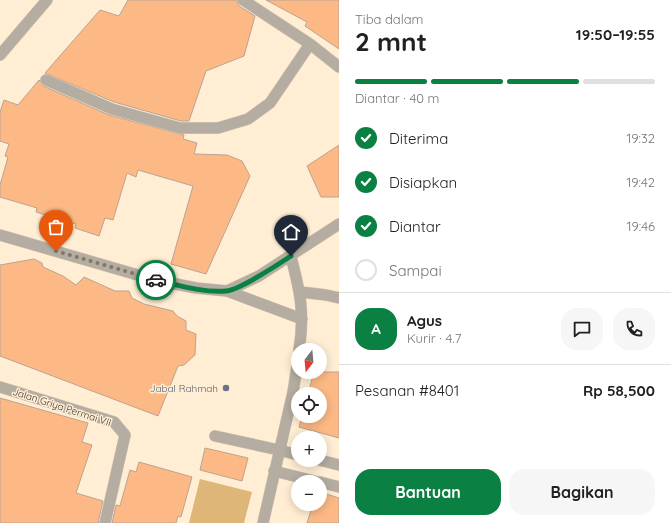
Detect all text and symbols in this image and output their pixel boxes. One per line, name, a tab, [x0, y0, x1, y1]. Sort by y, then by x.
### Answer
text: Tiba dalam	[355, 11, 423, 27]
text: 2 mnt	[355, 25, 427, 58]
text: 19:50–19:55	[576, 25, 655, 44]
text: Diantar · 40 m	[355, 90, 439, 106]
icon: check	[355, 127, 377, 149]
text: Diterima	[389, 129, 448, 148]
text: 19:32	[626, 130, 655, 146]
icon: check	[355, 171, 377, 193]
text: Disiapkan	[389, 173, 457, 192]
text: 19:42	[626, 174, 655, 190]
pin	[39, 210, 73, 251]
pin	[274, 215, 308, 256]
icon: check	[355, 215, 377, 237]
icon: bag	[45, 216, 67, 238]
text: Diantar	[389, 217, 441, 236]
text: 19:46	[627, 218, 655, 234]
icon: home	[280, 221, 302, 243]
courier	[136, 260, 176, 300]
text: Sampai	[389, 261, 442, 280]
icon: car	[145, 269, 167, 291]
button: chat	[561, 308, 603, 350]
button: phone	[613, 308, 655, 350]
text: Agus	[407, 311, 442, 330]
text: A	[371, 319, 381, 338]
text: Kurir · 4.7	[407, 330, 461, 346]
north arrow	[291, 343, 327, 379]
map controls	[291, 343, 327, 511]
text: Pesanan #8401	[355, 381, 459, 400]
text: Rp 58,500	[583, 381, 655, 400]
place label: Jabal Rahmah	[150, 382, 218, 395]
marker: Jabal Rahmah	[221, 383, 231, 393]
street label: Jalan Griya Permai VII	[11, 385, 113, 429]
button: locate	[291, 387, 327, 423]
button: +	[291, 431, 327, 467]
button: Bantuan	[355, 469, 501, 515]
button: Bagikan	[509, 469, 655, 515]
button: −	[291, 475, 327, 511]

